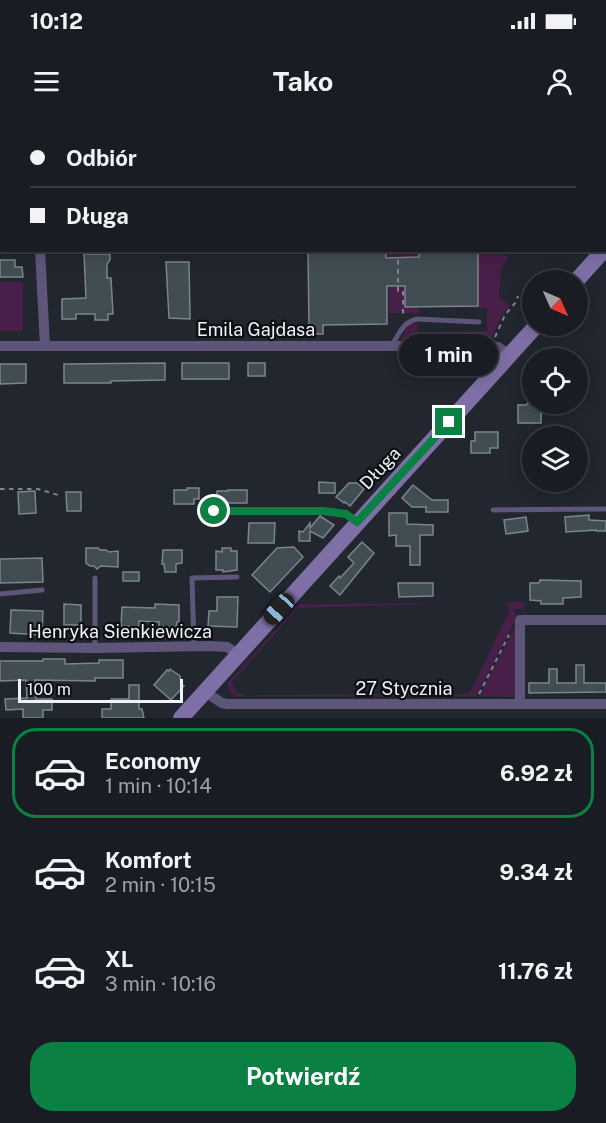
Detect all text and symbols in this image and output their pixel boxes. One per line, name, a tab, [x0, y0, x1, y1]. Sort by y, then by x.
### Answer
text: 10:12	[30, 8, 83, 34]
icon: menu	[30, 65, 63, 98]
text: Tako	[273, 65, 333, 97]
icon: person	[543, 65, 576, 98]
text: Odbiór	[66, 145, 137, 171]
text: Długa	[66, 203, 129, 229]
north arrow	[522, 270, 588, 336]
map controls	[522, 270, 588, 492]
street label: Emila Gajdasa	[197, 319, 315, 340]
callout: 1 min	[400, 335, 498, 377]
text: 1 min	[424, 343, 473, 367]
button: locate	[522, 348, 588, 414]
route end	[435, 408, 462, 435]
button: layers	[522, 426, 588, 492]
street label: Długa	[355, 443, 405, 493]
route start	[200, 497, 227, 524]
car	[260, 590, 298, 628]
street label: Henryka Sienkiewicza	[28, 621, 212, 642]
scale bar	[18, 676, 183, 704]
street label: 27 Stycznia	[355, 678, 453, 699]
text: 100 m	[27, 680, 71, 699]
icon: car	[33, 746, 87, 800]
text: Economy	[105, 748, 201, 774]
text: 6.92 zł	[500, 760, 573, 786]
text: 1 min · 10:14	[105, 774, 212, 798]
icon: car	[33, 845, 87, 899]
text: Komfort	[105, 847, 192, 873]
text: 9.34 zł	[500, 859, 573, 885]
text: 2 min · 10:15	[105, 873, 216, 897]
icon: car	[33, 944, 87, 998]
text: XL	[105, 946, 133, 972]
text: 11.76 zł	[498, 958, 573, 984]
text: 3 min · 10:16	[105, 972, 216, 996]
button: Potwierdź	[30, 1042, 576, 1111]

